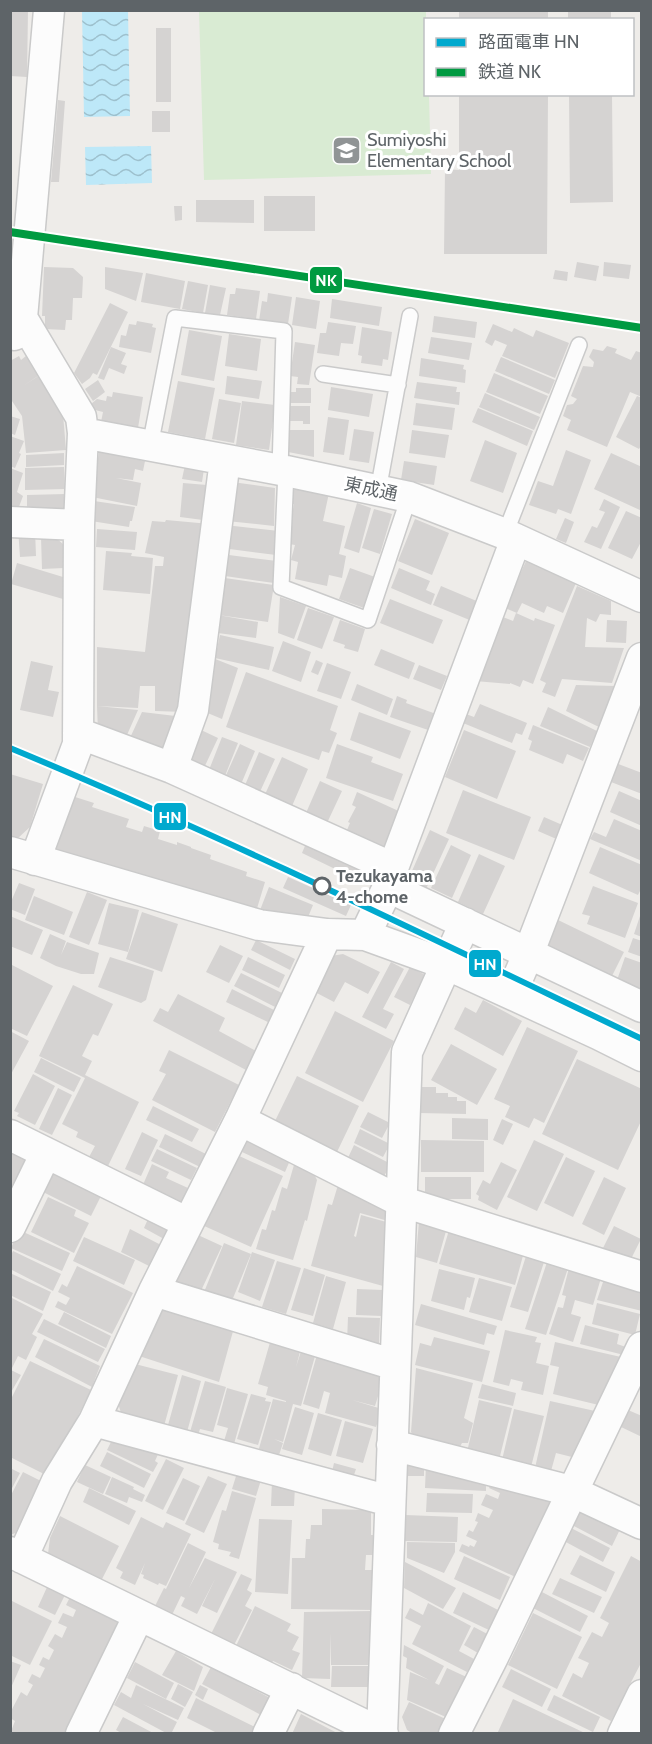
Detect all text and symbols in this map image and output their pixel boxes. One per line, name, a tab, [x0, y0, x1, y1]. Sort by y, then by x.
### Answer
legend	[424, 18, 634, 96]
text: 路面電車 HN	[478, 31, 579, 53]
text: 鉄道 NK	[478, 61, 542, 83]
place label: Sumiyoshi Elementary School	[367, 129, 512, 172]
school or university icon: Sumiyoshi Elementary School	[330, 134, 362, 166]
line badge: NK	[309, 266, 343, 294]
text: NK	[315, 271, 337, 290]
street label: 東成通	[342, 473, 400, 505]
line badge: HN	[153, 802, 187, 831]
text: HN	[159, 808, 182, 827]
place label: Tezukayama 4-chome	[336, 865, 433, 908]
marker: Tezukayama 4-chome	[313, 877, 331, 895]
line badge: HN	[468, 949, 502, 978]
text: HN	[474, 955, 497, 974]

